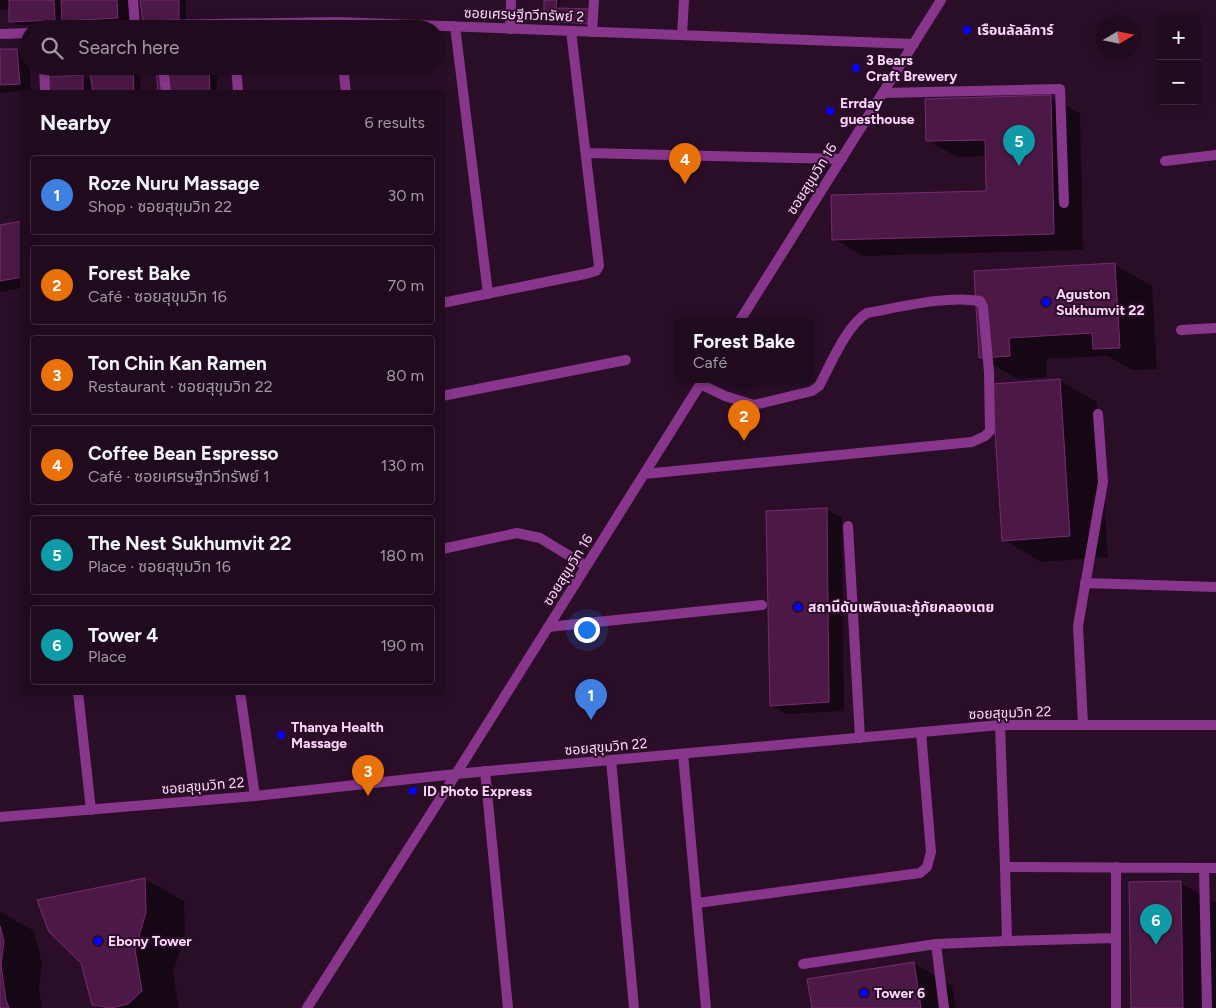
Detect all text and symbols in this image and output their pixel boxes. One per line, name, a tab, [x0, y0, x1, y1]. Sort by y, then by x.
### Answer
street label: ซอยเศรษฐีทวีทรัพย์ 2	[463, 4, 585, 26]
north arrow	[1096, 15, 1141, 60]
map controls	[1156, 15, 1201, 105]
button: +	[1156, 15, 1201, 60]
search box	[20, 20, 445, 75]
place label: เรือนลัลลิการ์	[977, 22, 1054, 39]
marker: เรือนลัลลิการ์	[961, 24, 973, 36]
icon: search	[38, 34, 66, 62]
text: Search here	[78, 36, 180, 59]
place label: 3 Bears Craft Brewery	[866, 52, 958, 85]
button: −	[1156, 60, 1201, 105]
marker: 3 Bears Craft Brewery	[850, 62, 862, 74]
place label: Errday guesthouse	[840, 95, 915, 128]
marker: Errday guesthouse	[824, 105, 836, 117]
text: Nearby	[40, 110, 111, 135]
text: 6 results	[364, 113, 425, 132]
pin: 5	[1003, 125, 1035, 166]
street label: ซอยสุขุมวิท 16	[783, 140, 841, 218]
pin: 4	[669, 143, 701, 184]
text: Roze Nuru Massage	[88, 172, 260, 195]
text: 1	[54, 186, 60, 205]
text: 30 m	[387, 186, 424, 205]
text: Shop · ซอยสุขุมวิท 22	[88, 197, 232, 216]
text: Forest Bake	[88, 262, 190, 285]
text: 2	[52, 276, 62, 295]
text: 70 m	[388, 276, 424, 295]
place label: Aguston Sukhumvit 22	[1056, 286, 1145, 319]
text: Café · ซอยสุขุมวิท 16	[88, 287, 227, 306]
marker: Aguston Sukhumvit 22	[1040, 296, 1052, 308]
popup	[675, 318, 813, 383]
text: Forest Bake	[693, 330, 795, 353]
text: Ton Chin Kan Ramen	[88, 352, 267, 375]
text: Café	[693, 353, 727, 372]
text: 3	[53, 366, 61, 385]
text: 80 m	[386, 366, 424, 385]
text: Restaurant · ซอยสุขุมวิท 22	[88, 377, 273, 396]
pin: 2	[728, 400, 760, 441]
text: Coffee Bean Espresso	[88, 442, 279, 465]
text: 4	[52, 456, 62, 475]
text: 130 m	[381, 456, 424, 475]
text: Café · ซอยเศรษฐีทวีทรัพย์ 1	[88, 467, 270, 486]
street label: ซอยสุขุมวิท 16	[539, 531, 597, 609]
text: The Nest Sukhumvit 22	[88, 532, 291, 555]
text: 5	[52, 546, 62, 565]
text: 180 m	[380, 546, 424, 565]
text: Place · ซอยสุขุมวิท 16	[88, 557, 231, 576]
place label: สถานีดับเพลิงและกู้ภัยคลองเตย	[808, 599, 994, 617]
marker: สถานีดับเพลิงและกู้ภัยคลองเตย	[792, 601, 804, 613]
your location	[574, 617, 600, 643]
text: Tower 4	[88, 624, 158, 647]
text: 6	[52, 636, 62, 655]
text: 190 m	[381, 636, 424, 655]
text: Place	[88, 647, 126, 666]
pin: 1	[575, 679, 607, 720]
street label: ซอยสุขุมวิท 22	[968, 703, 1052, 723]
place label: Thanya Health Massage	[291, 719, 384, 752]
marker: Thanya Health Massage	[275, 729, 287, 741]
street label: ซอยสุขุมวิท 22	[564, 735, 648, 759]
pin: 3	[352, 755, 384, 796]
street label: ซอยสุขุมวิท 22	[161, 774, 245, 798]
place label: ID Photo Express	[423, 783, 532, 800]
marker: ID Photo Express	[407, 785, 419, 797]
pin: 6	[1140, 904, 1172, 945]
place label: Ebony Tower	[108, 933, 192, 950]
marker: Ebony Tower	[92, 935, 104, 947]
place label: Tower 6	[874, 985, 925, 1002]
marker: Tower 6	[858, 987, 870, 999]

